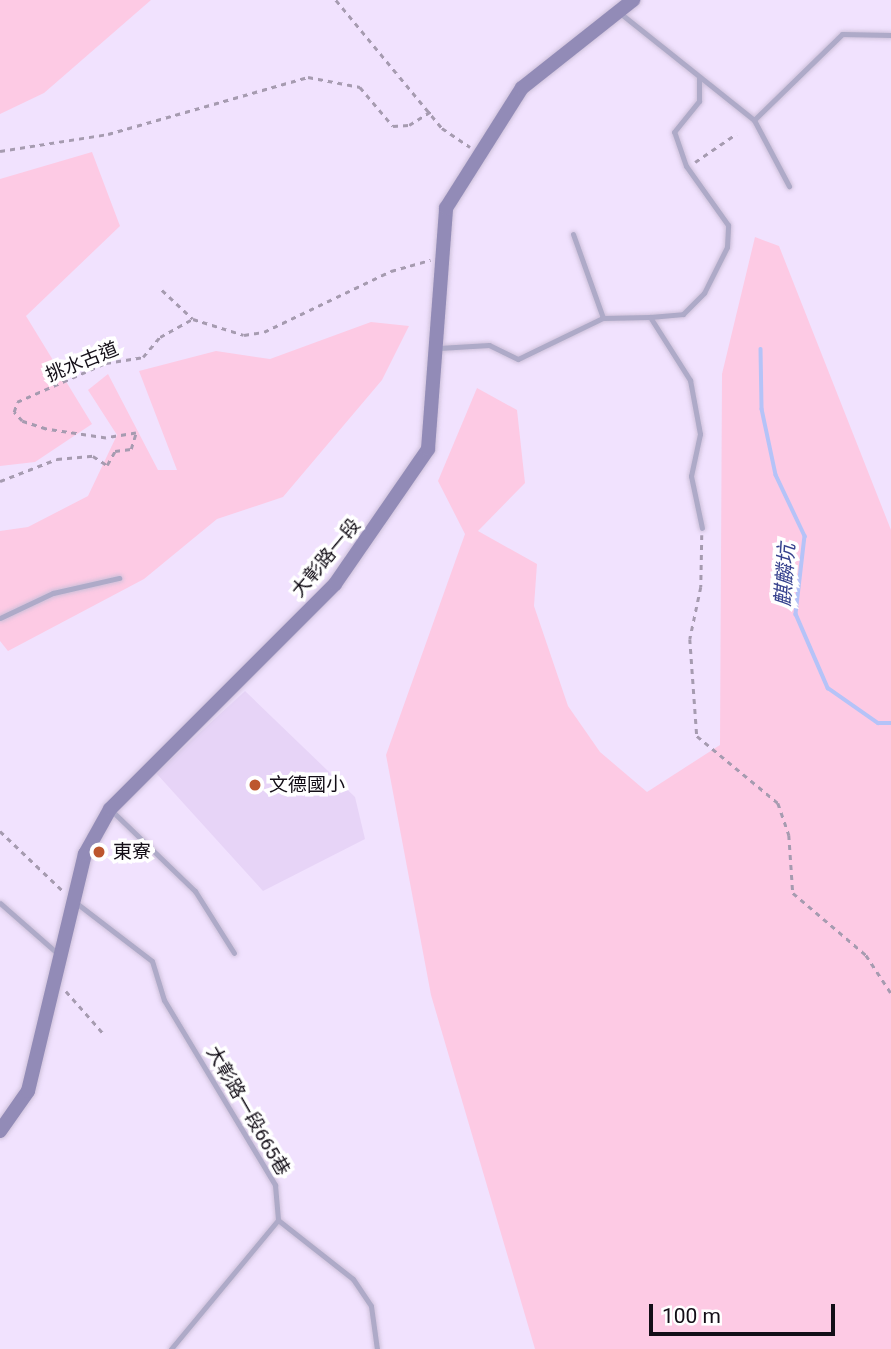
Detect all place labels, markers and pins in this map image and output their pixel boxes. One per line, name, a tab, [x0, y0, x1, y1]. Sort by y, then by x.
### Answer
place label: 文德國小	[269, 774, 345, 796]
marker: 文德國小	[247, 777, 263, 793]
place label: 東寮	[113, 841, 151, 863]
marker: 東寮	[91, 844, 107, 860]

